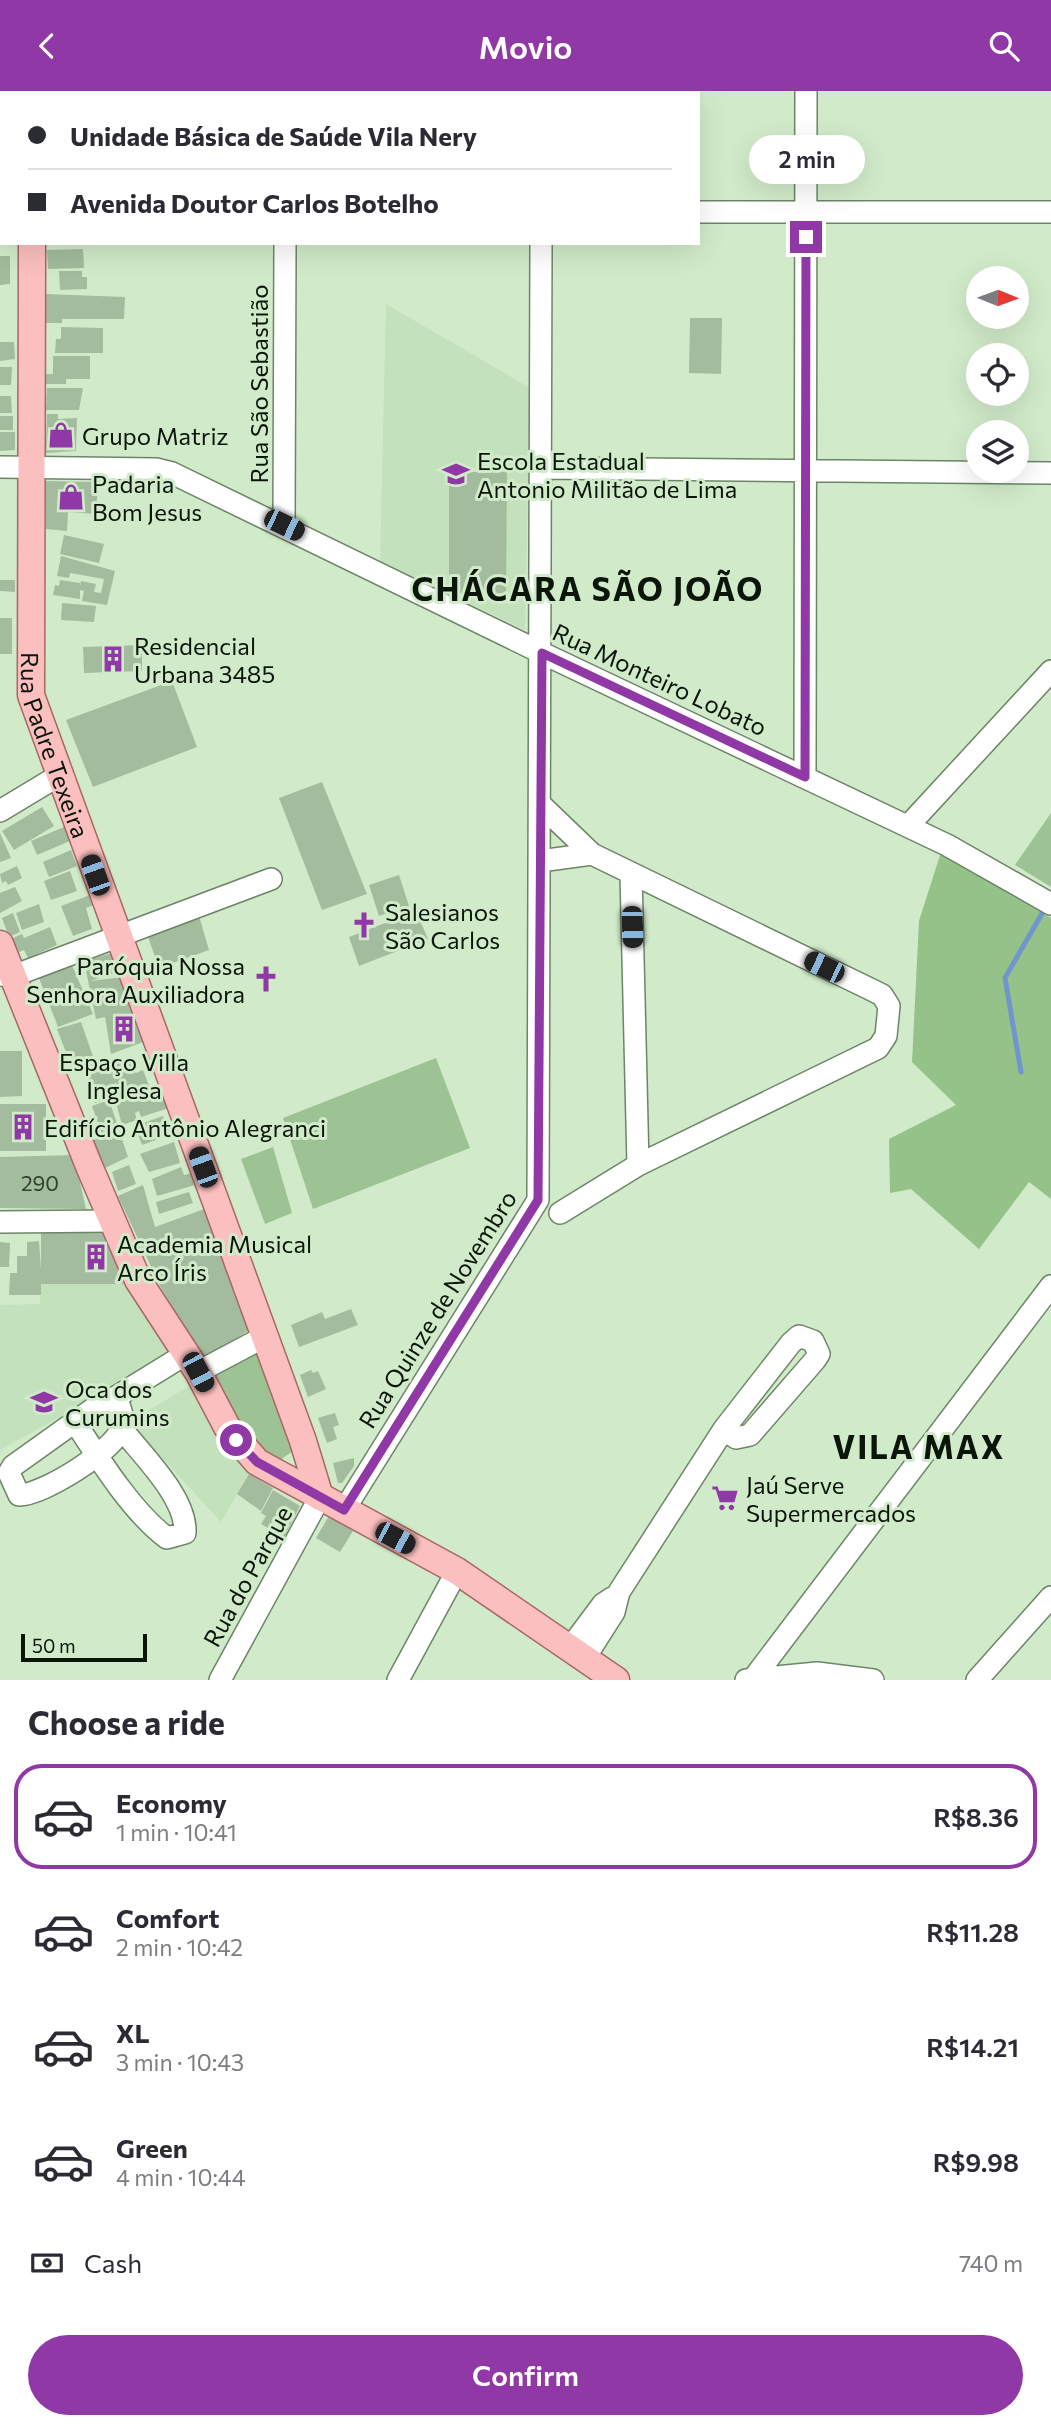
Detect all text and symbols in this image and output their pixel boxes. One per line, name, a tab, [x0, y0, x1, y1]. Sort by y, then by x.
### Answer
text: Movio	[479, 26, 572, 66]
icon: back	[28, 27, 66, 65]
icon: search	[985, 27, 1023, 65]
text: Unidade Básica de Saúde Vila Nery	[70, 120, 477, 151]
callout: 2 min	[748, 135, 864, 185]
text: 2 min	[779, 145, 835, 173]
text: Avenida Doutor Carlos Botelho	[70, 187, 439, 218]
route end	[790, 221, 822, 253]
north arrow	[966, 266, 1029, 329]
map controls	[966, 266, 1029, 483]
street label: Rua São Sebastião	[244, 284, 273, 484]
button: locate	[966, 343, 1029, 406]
shop icon: Grupo Matriz	[46, 420, 76, 450]
button: layers	[966, 420, 1029, 483]
place label: Grupo Matriz	[82, 421, 229, 450]
place label: Escola Estadual Antonio Militão de Lima	[477, 446, 737, 503]
school or university icon: Escola Estadual Antonio Militão de Lima	[441, 459, 471, 489]
place label: Padaria Bom Jesus	[92, 469, 202, 526]
shop icon: Padaria Bom Jesus	[56, 482, 86, 512]
car	[261, 506, 308, 544]
district label: CHÁCARA SÃO JOÃO	[412, 568, 764, 608]
street label: Rua Monteiro Lobato	[548, 617, 772, 741]
place label: Residencial Urbana 3485	[134, 631, 275, 688]
building icon: Residencial Urbana 3485	[98, 644, 128, 674]
street label: Rua Padre Texeira	[17, 652, 96, 842]
car	[78, 852, 113, 898]
place label: Salesianos São Carlos	[385, 897, 500, 954]
car	[621, 906, 644, 948]
church icon: Salesianos São Carlos	[349, 910, 379, 940]
car	[801, 948, 848, 986]
place label: Paróquia Nossa Senhora Auxiliadora	[26, 951, 245, 1008]
church icon: Paróquia Nossa Senhora Auxiliadora	[251, 964, 281, 994]
building icon: Espaço Villa Inglesa	[109, 1014, 139, 1044]
place label: Espaço Villa Inglesa	[59, 1047, 189, 1104]
building icon: Edifício Antônio Alegranci	[8, 1112, 38, 1142]
place label: Edifício Antônio Alegranci	[44, 1113, 326, 1142]
car	[186, 1144, 221, 1190]
house number: 290	[21, 1170, 59, 1195]
street label: Rua Quinze de Novembro	[352, 1185, 522, 1433]
place label: Academia Musical Arco Íris	[117, 1229, 312, 1286]
building icon: Academia Musical Arco Íris	[81, 1242, 111, 1272]
car	[179, 1349, 218, 1395]
place label: Oca dos Curumins	[65, 1374, 170, 1431]
school or university icon: Oca dos Curumins	[29, 1387, 59, 1417]
route start	[220, 1424, 252, 1456]
district label: VILA MAX	[832, 1426, 1006, 1466]
place label: Jaú Serve Supermercados	[746, 1470, 916, 1527]
supermarket icon: Jaú Serve Supermercados	[710, 1483, 740, 1513]
street label: Rua do Parque	[196, 1501, 298, 1651]
car	[372, 1519, 419, 1557]
scale bar	[21, 1631, 147, 1663]
text: 50 m	[32, 1634, 76, 1657]
text: Choose a ride	[28, 1702, 225, 1742]
icon: car	[32, 1785, 95, 1848]
text: Economy	[116, 1787, 227, 1818]
text: R$8.36	[933, 1801, 1019, 1832]
text: 1 min · 10:41	[116, 1818, 237, 1846]
icon: car	[32, 1900, 95, 1963]
text: Comfort	[116, 1902, 219, 1933]
text: R$11.28	[926, 1916, 1019, 1947]
text: 2 min · 10:42	[116, 1933, 243, 1961]
icon: car	[32, 2015, 95, 2078]
text: XL	[116, 2017, 150, 2048]
text: R$14.21	[926, 2031, 1019, 2062]
text: 3 min · 10:43	[116, 2048, 244, 2076]
icon: car	[32, 2130, 95, 2193]
text: Green	[116, 2132, 188, 2163]
text: R$9.98	[933, 2146, 1019, 2177]
text: 4 min · 10:44	[116, 2163, 245, 2191]
icon: cash	[28, 2244, 66, 2282]
text: Cash	[84, 2247, 142, 2278]
text: 740 m	[959, 2249, 1023, 2277]
button: Confirm	[28, 2335, 1023, 2415]

